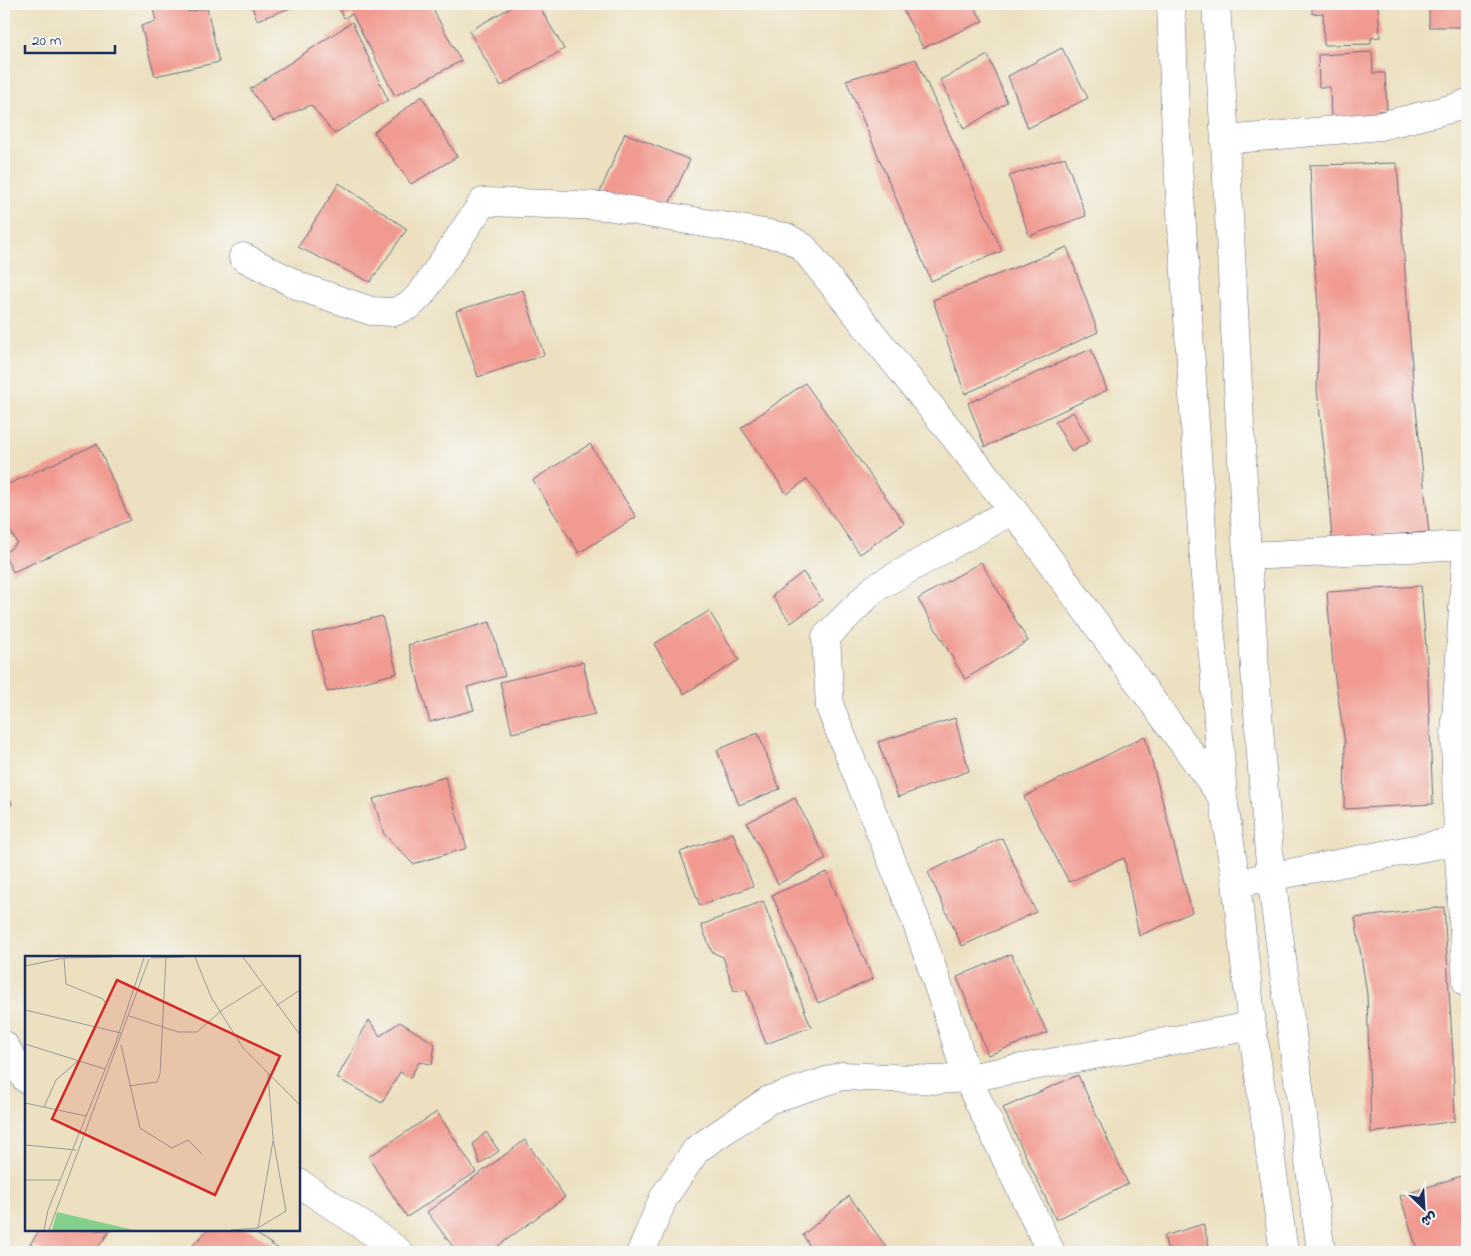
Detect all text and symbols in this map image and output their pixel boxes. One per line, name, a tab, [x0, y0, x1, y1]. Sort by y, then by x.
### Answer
scale bar	[25, 22, 115, 54]
text: 20 m	[32, 30, 62, 52]
inset map	[25, 956, 300, 1231]
north arrow	[1398, 1184, 1448, 1234]
text: ش	[1417, 1206, 1440, 1231]

